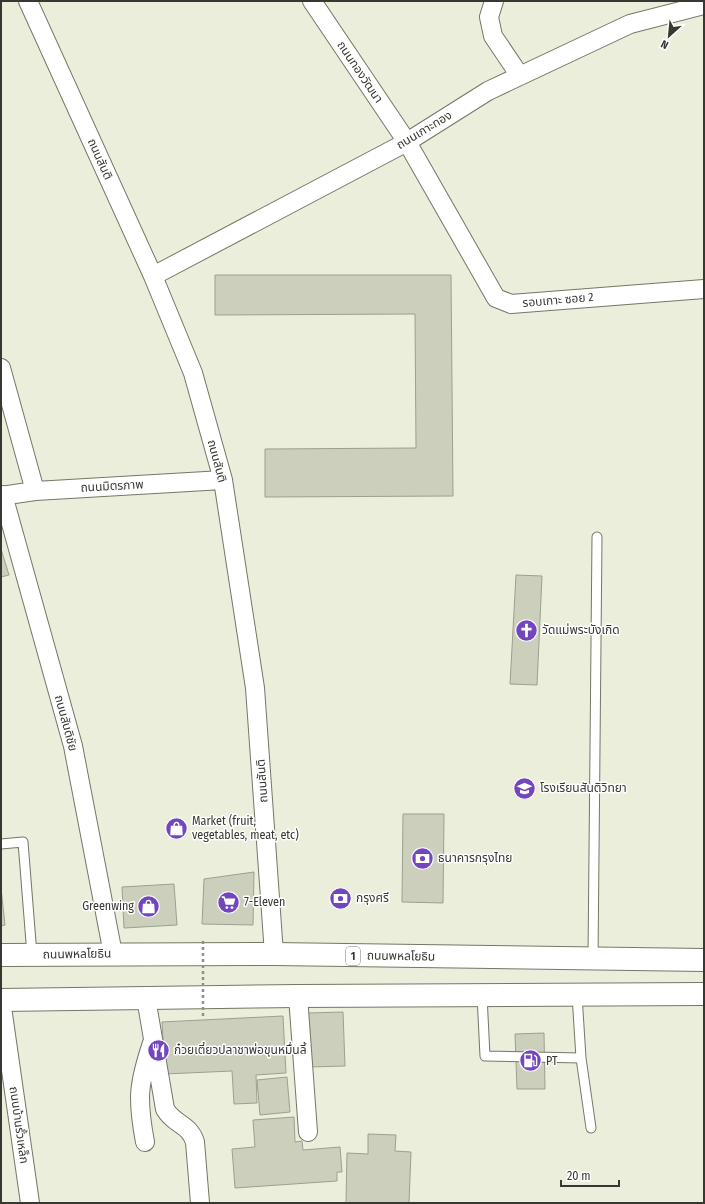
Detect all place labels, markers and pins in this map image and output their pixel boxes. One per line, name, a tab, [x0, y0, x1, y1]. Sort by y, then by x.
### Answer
church icon: วัดแม่พระบังเกิด	[513, 617, 539, 643]
place label: วัดแม่พระบังเกิด	[542, 623, 620, 637]
school or university icon: โรงเรียนสันติวิทยา	[511, 775, 537, 801]
place label: โรงเรียนสันติวิทยา	[540, 781, 627, 795]
place label: Market (fruit, vegetables, meat, etc)	[192, 814, 299, 842]
shop icon: Market (fruit, vegetables, meat, etc)	[163, 815, 189, 841]
bank icon: ธนาคารกรุงไทย	[410, 845, 436, 871]
place label: ธนาคารกรุงไทย	[438, 851, 512, 865]
bank icon: กรุงศรี	[327, 885, 353, 911]
supermarket icon: 7-Eleven	[215, 889, 241, 915]
place label: กรุงศรี	[356, 891, 389, 905]
shop icon: Greenwing	[136, 893, 162, 919]
place label: 7-Eleven	[244, 895, 285, 909]
place label: Greenwing	[82, 899, 134, 913]
restaurant icon: ก๋วยเตี๋ยวปลาชาพ่อขุนหมื่นลี้	[145, 1037, 171, 1063]
place label: ก๋วยเตี๋ยวปลาชาพ่อขุนหมื่นลี้	[174, 1041, 307, 1057]
fuel station icon: PT	[517, 1048, 543, 1074]
place label: PT	[546, 1054, 558, 1068]

